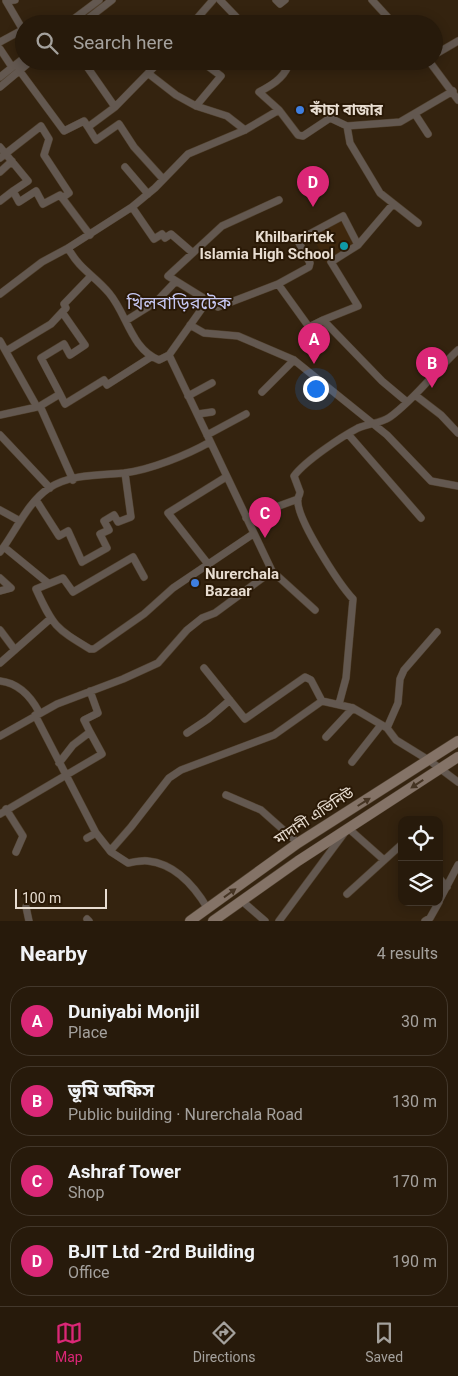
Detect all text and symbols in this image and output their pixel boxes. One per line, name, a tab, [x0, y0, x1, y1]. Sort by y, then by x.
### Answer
search box	[15, 15, 443, 70]
icon: search	[33, 29, 61, 57]
text: Search here	[73, 31, 173, 54]
place label: কাঁচা বাজার	[309, 100, 384, 119]
marker: কাঁচা বাজার	[294, 104, 306, 116]
pin: D	[297, 166, 329, 207]
place label: Khilbarirtek Islamia High School	[200, 228, 335, 263]
marker: Khilbarirtek Islamia High School	[338, 240, 350, 252]
district label: খিলবাড়িরটেক	[126, 292, 232, 313]
pin: A	[298, 323, 330, 364]
pin: B	[416, 347, 448, 388]
your location	[303, 376, 329, 402]
pin: C	[249, 497, 281, 538]
place label: Nurerchala Bazaar	[205, 565, 279, 600]
marker: Nurerchala Bazaar	[189, 577, 201, 589]
one-way arrow	[411, 779, 424, 788]
street label: মাদানী এভিনিউ	[270, 783, 357, 849]
one-way arrow	[358, 797, 371, 806]
map controls	[398, 816, 443, 906]
button: locate	[398, 816, 443, 861]
button: layers	[398, 861, 443, 906]
scale bar	[15, 886, 108, 909]
one-way arrow	[223, 888, 237, 898]
text: 100 m	[22, 890, 61, 906]
text: Nearby	[20, 942, 87, 966]
text: 4 results	[377, 944, 438, 963]
text: Duniyabi Monjil	[68, 1000, 200, 1023]
text: A	[32, 1012, 42, 1031]
text: 30 m	[401, 1012, 437, 1031]
text: Place	[68, 1023, 108, 1042]
text: ভূমি অফিস	[68, 1079, 154, 1102]
text: B	[32, 1092, 42, 1111]
text: 130 m	[392, 1092, 437, 1111]
text: Public building · Nurerchala Road	[68, 1105, 303, 1124]
text: Ashraf Tower	[68, 1160, 181, 1183]
text: C	[32, 1172, 42, 1191]
text: 170 m	[392, 1172, 437, 1191]
text: Shop	[68, 1183, 104, 1202]
text: BJIT Ltd -2rd Building	[68, 1240, 255, 1263]
text: D	[32, 1252, 42, 1271]
text: 190 m	[392, 1252, 437, 1271]
text: Office	[68, 1263, 110, 1282]
tab: Map	[55, 1319, 83, 1365]
tab: Directions	[193, 1319, 256, 1365]
tab: Saved	[365, 1319, 403, 1365]

